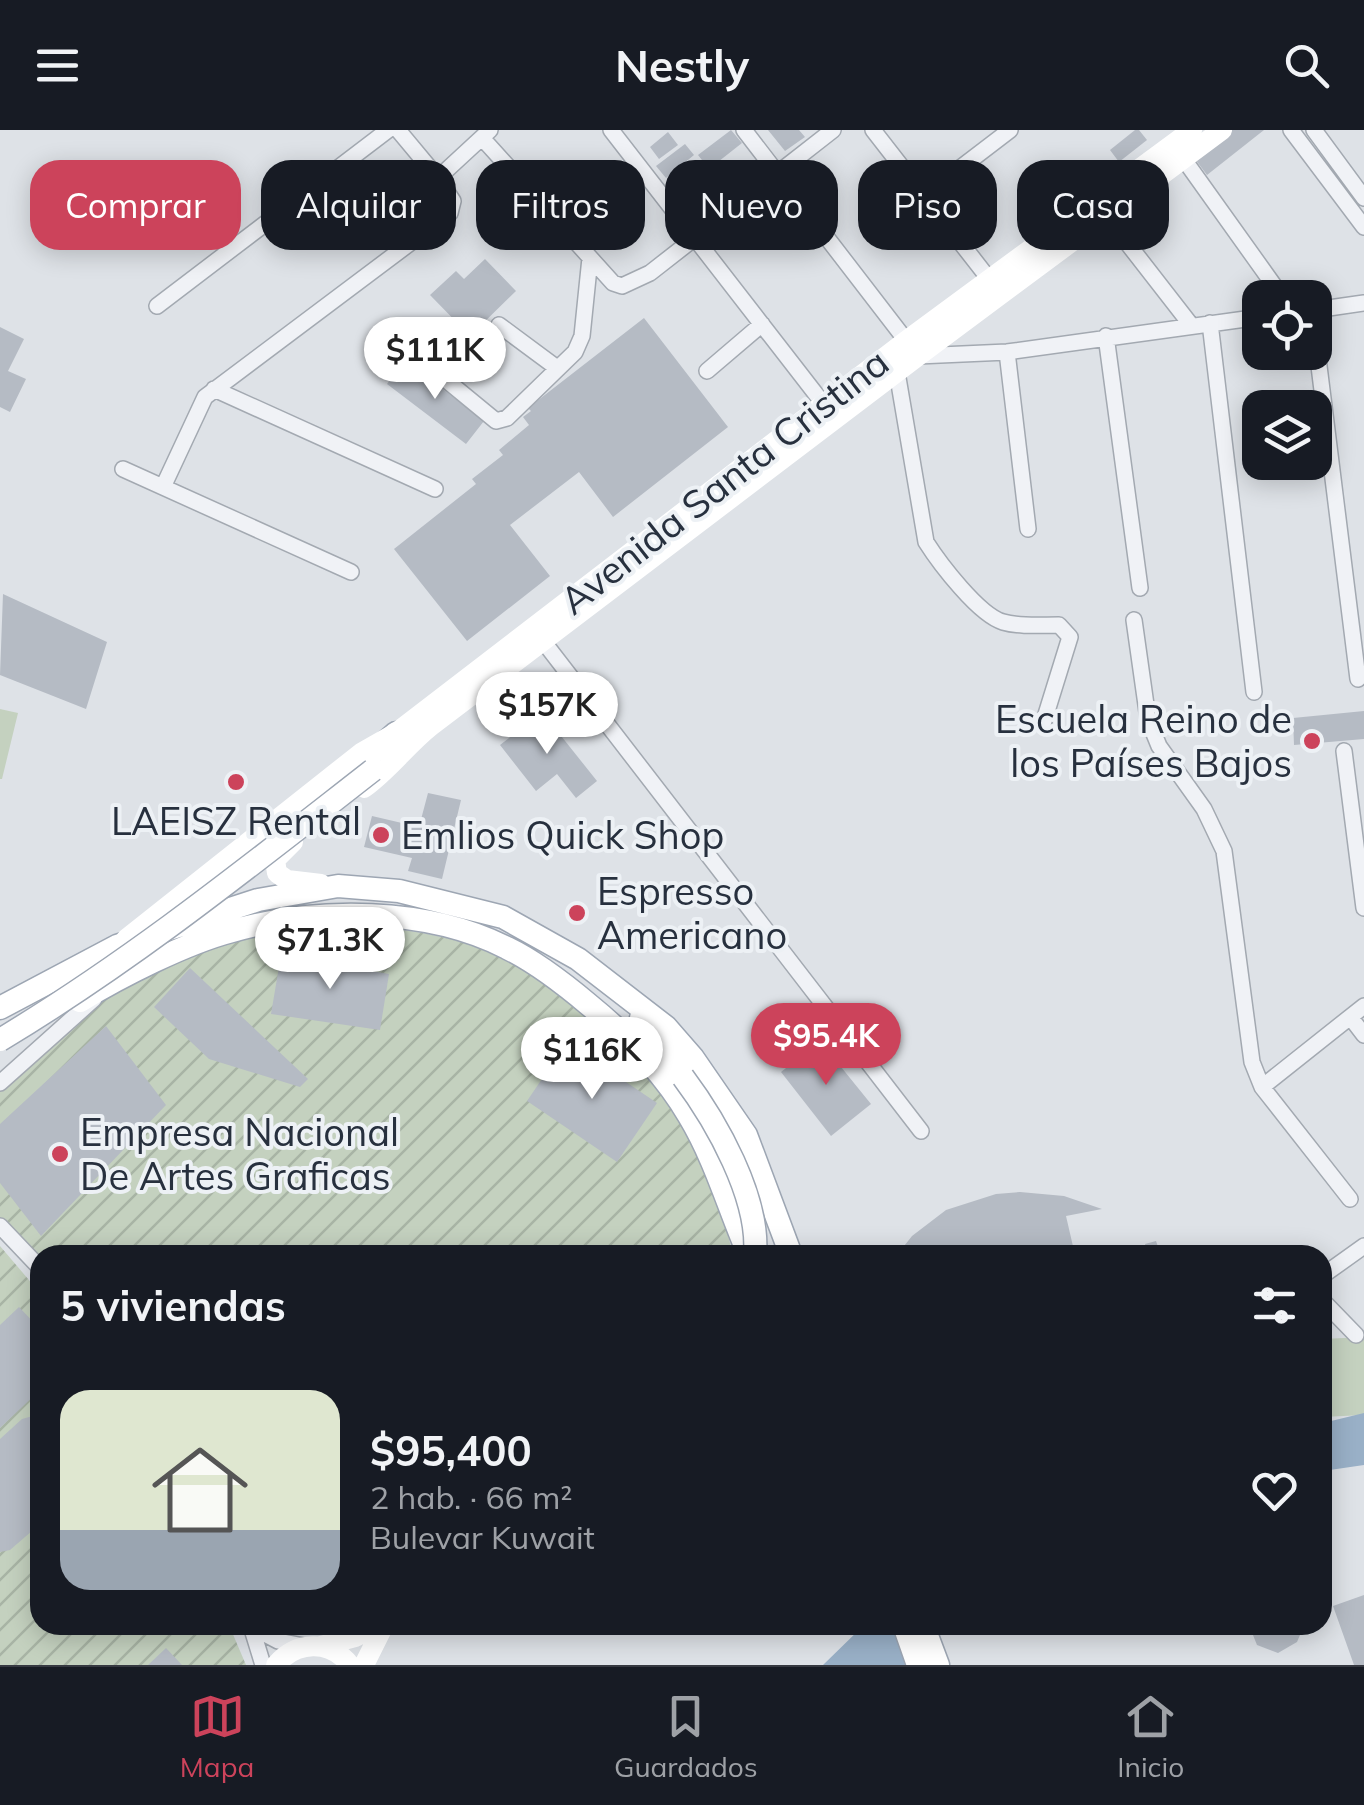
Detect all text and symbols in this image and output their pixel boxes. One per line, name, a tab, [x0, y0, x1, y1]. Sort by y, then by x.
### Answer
text: Nestly	[615, 37, 749, 93]
icon: menu	[30, 38, 85, 93]
icon: search	[1279, 38, 1334, 93]
chip: Comprar	[30, 160, 241, 250]
chip: Alquilar	[261, 160, 456, 250]
chip: Filtros	[476, 160, 645, 250]
chip: Nuevo	[665, 160, 838, 250]
chip: Piso	[858, 160, 997, 250]
chip: Casa	[1017, 160, 1169, 250]
map controls	[1242, 280, 1332, 480]
button: locate	[1242, 280, 1332, 370]
pin: $111K	[365, 317, 505, 402]
text: $111K	[386, 329, 484, 369]
street label: Avenida Santa Cristina	[550, 338, 898, 624]
button: layers	[1242, 390, 1332, 480]
pin: $157K	[477, 672, 617, 757]
text: $157K	[498, 684, 596, 724]
place label: Escuela Reino de los Países Bajos	[995, 695, 1292, 787]
marker: Escuela Reino de los Países Bajos	[1301, 730, 1323, 752]
marker: LAEISZ Rental	[225, 771, 247, 793]
place label: LAEISZ Rental	[111, 797, 361, 845]
place label: Emlios Quick Shop	[401, 811, 724, 859]
marker: Emlios Quick Shop	[370, 824, 392, 846]
place label: Espresso Americano	[597, 867, 787, 959]
marker: Espresso Americano	[566, 902, 588, 924]
pin: $71.3K	[249, 907, 411, 992]
text: $71.3K	[277, 919, 383, 959]
pin: $95.4K	[745, 1003, 907, 1088]
text: $95.4K	[773, 1015, 879, 1055]
pin: $116K	[522, 1017, 662, 1102]
text: $116K	[543, 1029, 641, 1069]
place label: Empresa Nacional De Artes Graficas	[80, 1108, 399, 1200]
marker: Empresa Nacional De Artes Graficas	[49, 1143, 71, 1165]
icon: filters	[1247, 1278, 1302, 1333]
text: 5 viviendas	[60, 1279, 286, 1332]
text: $95,400	[370, 1424, 532, 1477]
icon: home	[140, 1430, 260, 1550]
icon: heart	[1247, 1463, 1302, 1518]
text: 2 hab. · 66 m²	[370, 1477, 572, 1517]
text: Bulevar Kuwait	[370, 1517, 595, 1557]
tab: Mapa	[180, 1689, 254, 1784]
tab: Guardados	[614, 1689, 758, 1784]
tab: Inicio	[1117, 1689, 1184, 1784]

